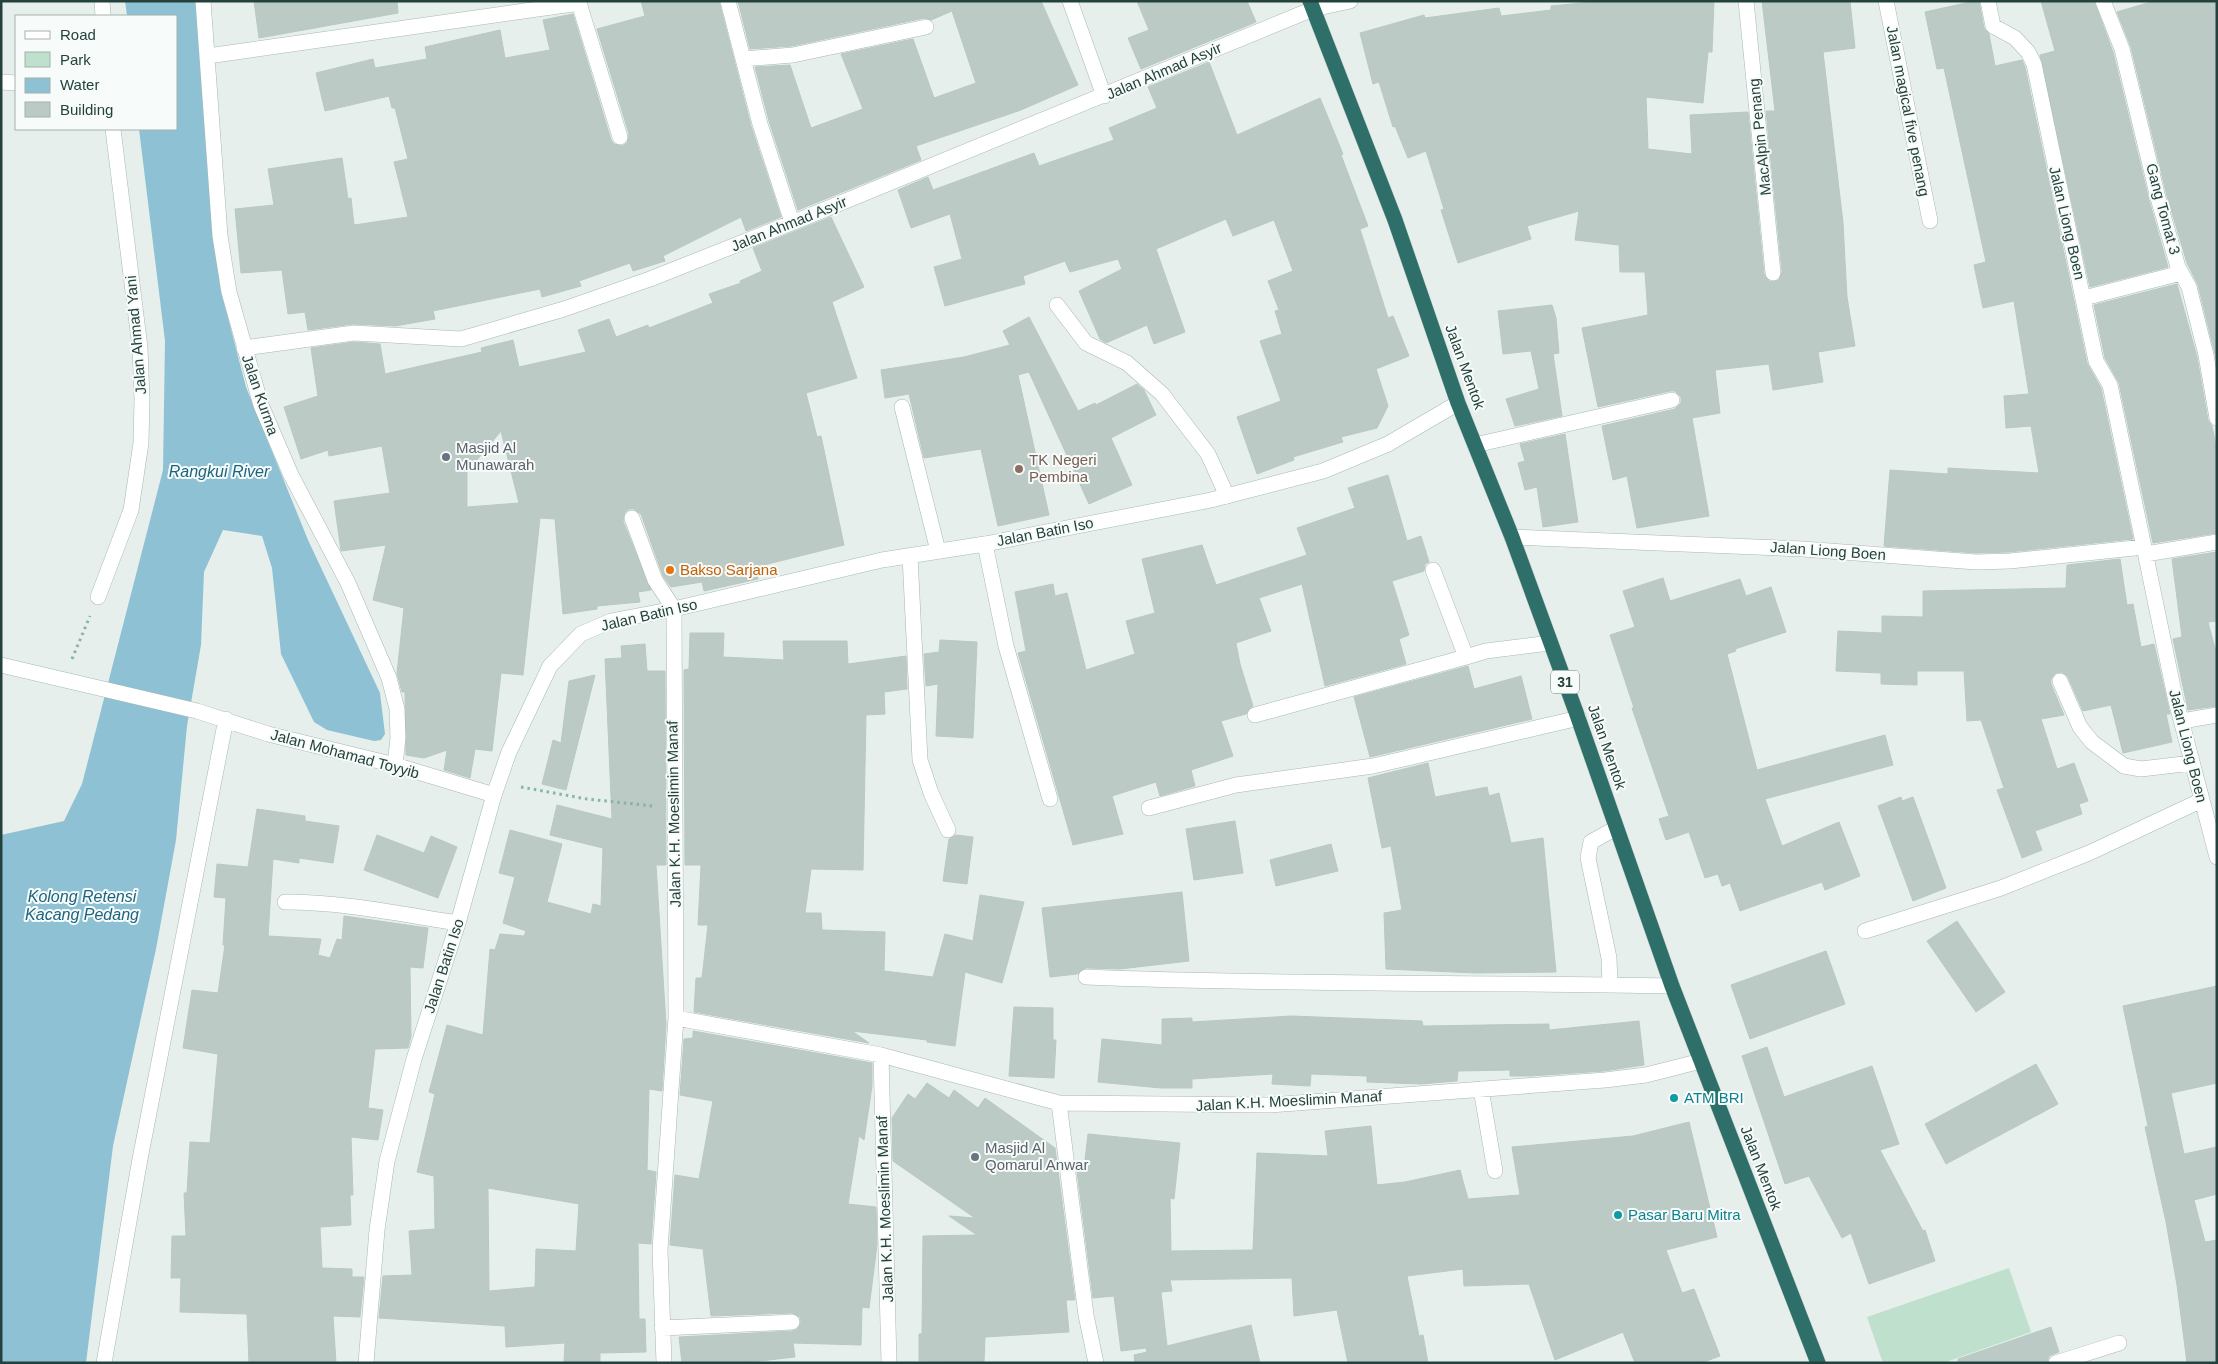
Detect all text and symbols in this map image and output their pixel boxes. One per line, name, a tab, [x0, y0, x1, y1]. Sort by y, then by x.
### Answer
legend	[15, 15, 178, 130]
street label: Jalan magical five penang	[1884, 24, 1933, 198]
text: Road	[60, 26, 96, 43]
street label: Jalan Ahmad Asyir	[1104, 39, 1224, 102]
text: Park	[60, 51, 91, 68]
text: Water	[60, 76, 99, 93]
street label: MacAlpin Penang	[1745, 78, 1774, 196]
text: Building	[60, 101, 113, 118]
street label: Gang Tomat 3	[2143, 161, 2184, 256]
street label: Jalan Liong Boen	[2046, 164, 2089, 281]
street label: Jalan Ahmad Asyir	[728, 193, 849, 255]
street label: Jalan Ahmad Yani	[122, 275, 149, 395]
street label: Jalan Mentok	[1442, 322, 1489, 412]
street label: Jalan Kurma	[239, 352, 282, 438]
place label: Masjid Al Munawarah	[456, 439, 534, 473]
marker: Masjid Al Munawarah	[440, 451, 452, 463]
place label: TK Negeri Pembina	[1029, 451, 1097, 485]
water label: Rangkui River	[169, 463, 270, 480]
marker: TK Negeri Pembina	[1013, 463, 1025, 475]
street label: Jalan Batin Iso	[995, 514, 1095, 549]
street label: Jalan Liong Boen	[1770, 538, 1886, 563]
place label: Bakso Sarjana	[680, 561, 778, 578]
marker: Bakso Sarjana	[664, 564, 676, 576]
street label: Jalan Batin Iso	[599, 595, 699, 634]
road number: 31	[1551, 670, 1579, 694]
street label: Jalan Liong Boen	[2166, 688, 2211, 804]
street label: Jalan Mentok	[1585, 702, 1630, 792]
street label: Jalan K.H. Moeslimin Manaf	[663, 720, 684, 908]
street label: Jalan Mohamad Toyyib	[269, 725, 421, 782]
water label: Kolong Retensi Kacang Pedang	[25, 888, 139, 923]
street label: Jalan Batin Iso	[420, 916, 467, 1015]
street label: Jalan K.H. Moeslimin Manaf	[1195, 1087, 1383, 1114]
place label: ATM BRI	[1684, 1089, 1744, 1106]
marker: ATM BRI	[1668, 1092, 1680, 1104]
street label: Jalan K.H. Moeslimin Manaf	[873, 1115, 896, 1303]
street label: Jalan Mentok	[1738, 1123, 1786, 1213]
place label: Masjid Al Qomarul Anwar	[985, 1139, 1088, 1173]
marker: Masjid Al Qomarul Anwar	[969, 1151, 981, 1163]
place label: Pasar Baru Mitra	[1628, 1206, 1741, 1223]
marker: Pasar Baru Mitra	[1612, 1209, 1624, 1221]

